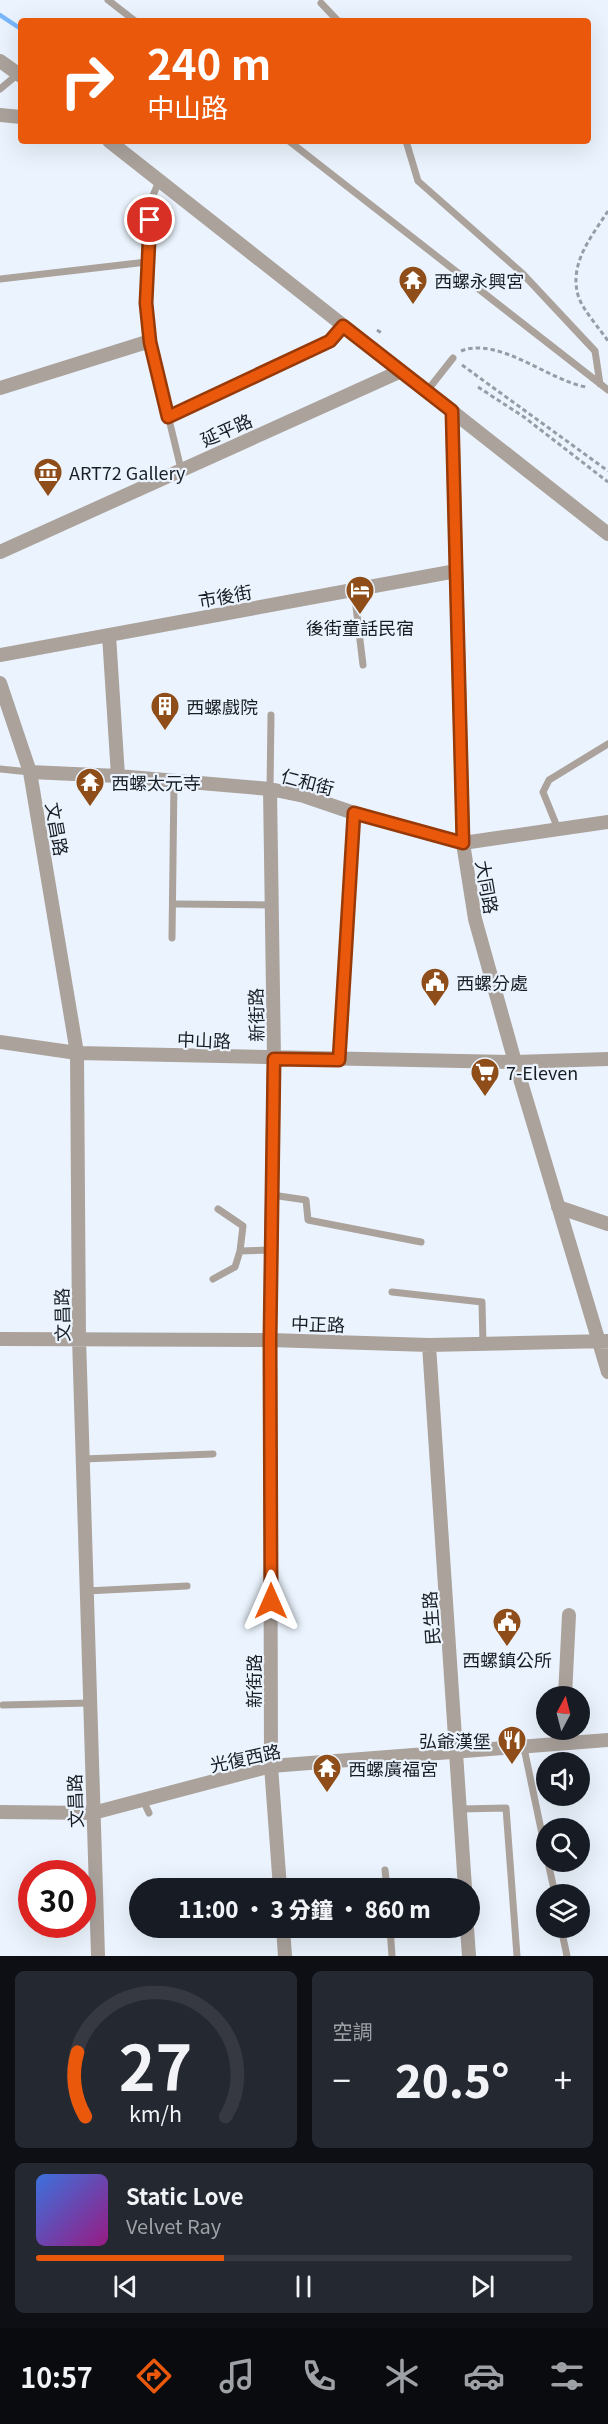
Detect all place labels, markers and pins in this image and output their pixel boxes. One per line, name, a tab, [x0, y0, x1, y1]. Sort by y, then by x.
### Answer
pin	[124, 194, 175, 245]
temple icon: 西螺永興宮	[397, 264, 429, 306]
place label: 西螺永興宮	[434, 267, 524, 293]
museum icon: ART72 Gallery	[32, 456, 64, 498]
place label: ART72 Gallery	[69, 459, 186, 485]
hotel icon: 後街童話民宿	[344, 574, 376, 616]
place label: 後街童話民宿	[306, 614, 414, 640]
building icon: 西螺戲院	[149, 690, 181, 732]
place label: 西螺戲院	[186, 693, 258, 719]
temple icon: 西螺太元寺	[74, 766, 106, 808]
place label: 西螺太元寺	[111, 769, 201, 795]
public building icon: 西螺分處	[419, 966, 451, 1008]
place label: 西螺分處	[456, 969, 528, 995]
supermarket icon: 7-Eleven	[469, 1056, 501, 1098]
place label: 7-Eleven	[506, 1059, 578, 1085]
public building icon: 西螺鎮公所	[491, 1606, 523, 1648]
place label: 西螺鎮公所	[462, 1646, 552, 1672]
restaurant icon: 弘爺漢堡	[496, 1724, 528, 1766]
place label: 弘爺漢堡	[419, 1727, 491, 1753]
temple icon: 西螺廣福宮	[311, 1752, 343, 1794]
place label: 西螺廣福宮	[348, 1755, 438, 1781]

